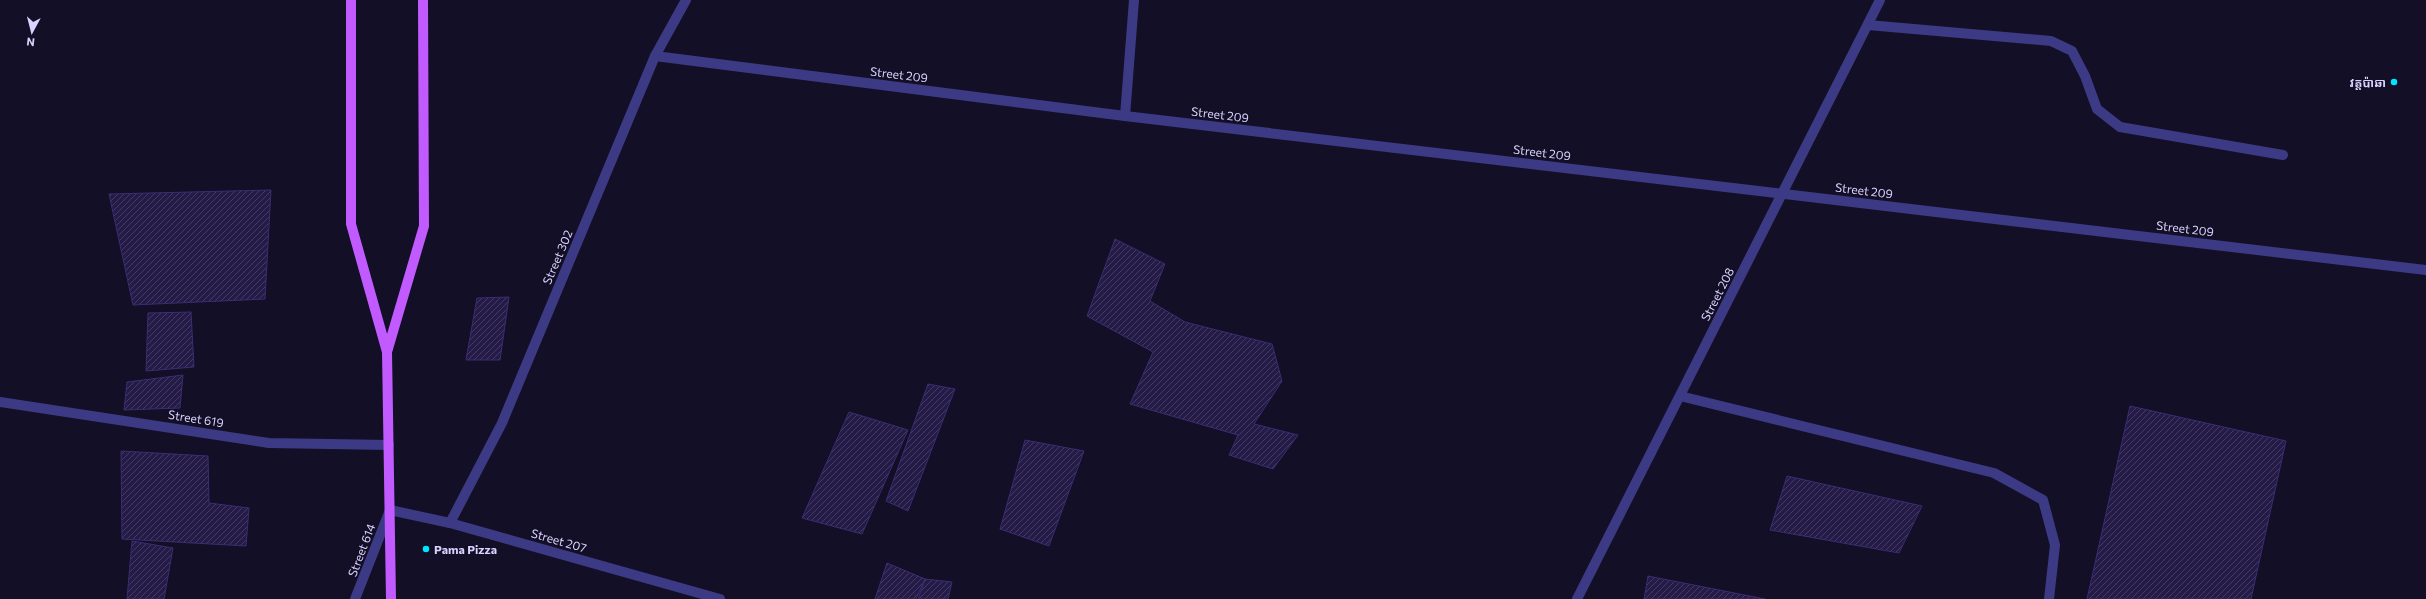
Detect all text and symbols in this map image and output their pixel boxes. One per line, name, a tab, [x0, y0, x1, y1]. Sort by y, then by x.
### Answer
north arrow	[12, 12, 52, 52]
text: N	[26, 35, 36, 49]
street label: Street 209	[869, 64, 929, 84]
place label: វត្តប៉ាឆា	[2349, 75, 2386, 90]
marker: វត្តប៉ាឆា	[2389, 77, 2399, 87]
street label: Street 209	[1190, 104, 1250, 124]
street label: Street 209	[1512, 142, 1572, 162]
street label: Street 209	[1834, 180, 1894, 200]
street label: Street 209	[2155, 218, 2215, 238]
street label: Street 302	[539, 227, 575, 286]
street label: Street 208	[1698, 265, 1736, 323]
street label: Street 619	[167, 407, 225, 429]
street label: Street 614	[344, 521, 378, 579]
street label: Street 207	[530, 525, 588, 555]
place label: Pama Pizza	[434, 542, 497, 556]
marker: Pama Pizza	[421, 544, 431, 554]

